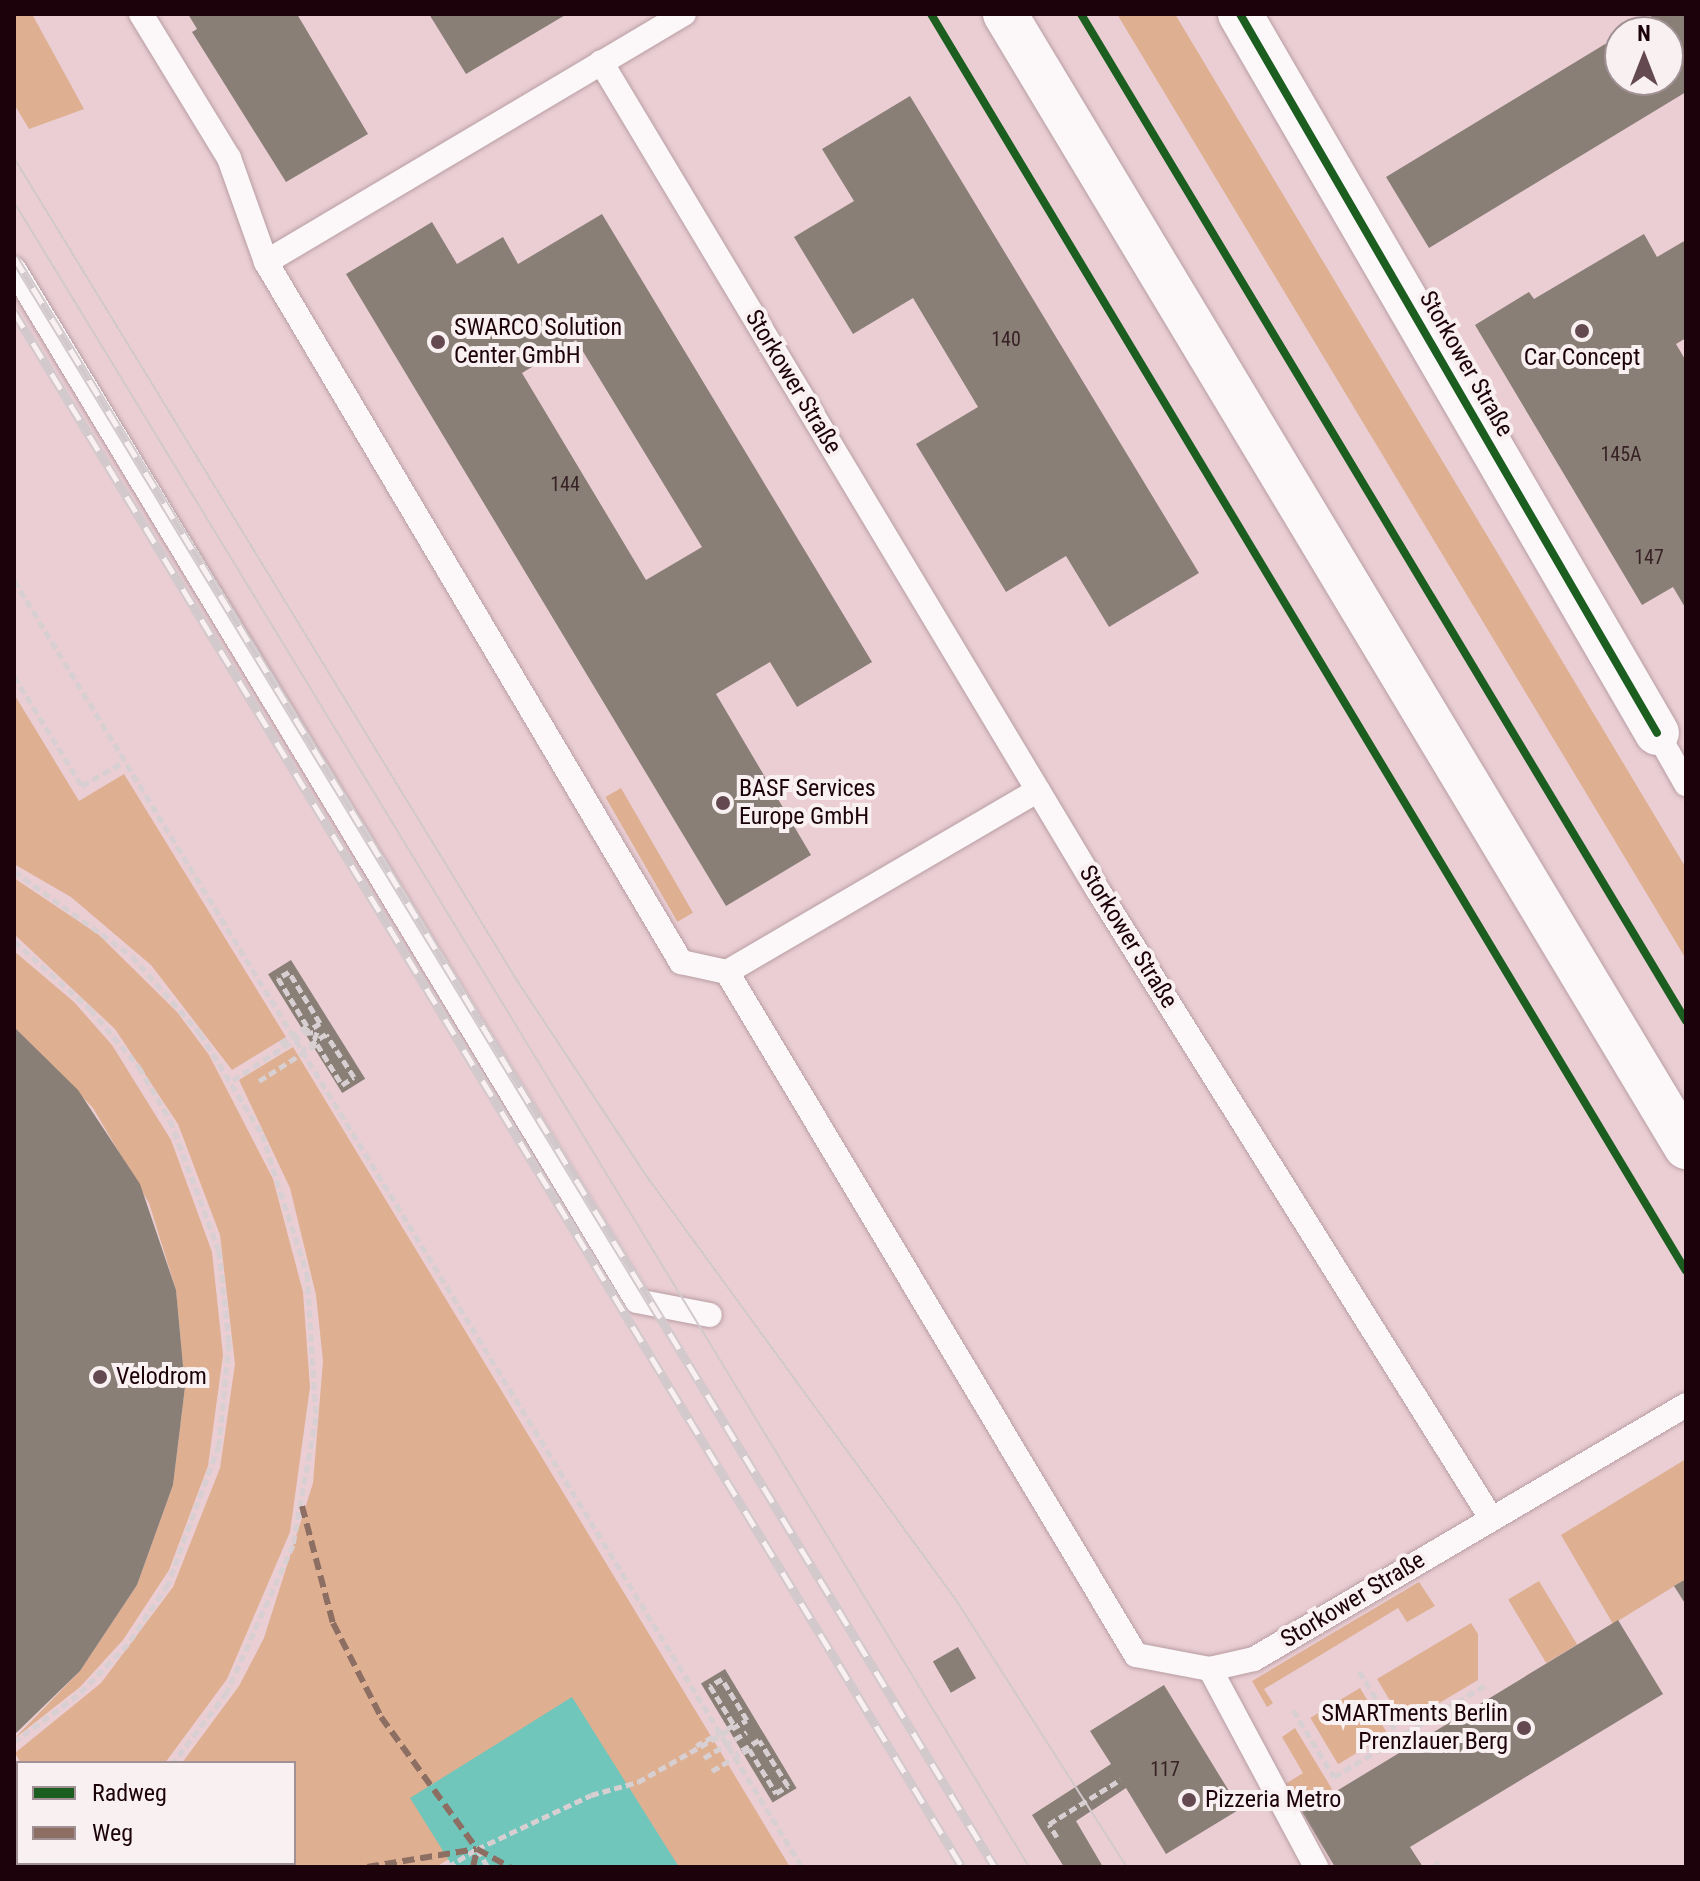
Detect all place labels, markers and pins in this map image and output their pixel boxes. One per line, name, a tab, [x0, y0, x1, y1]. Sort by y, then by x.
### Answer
place label: SWARCO Solution Center GmbH	[454, 314, 622, 370]
marker: Car Concept	[1573, 322, 1591, 340]
marker: SWARCO Solution Center GmbH	[429, 333, 447, 351]
place label: Car Concept	[1524, 344, 1640, 372]
place label: BASF Services Europe GmbH	[739, 775, 876, 831]
marker: BASF Services Europe GmbH	[714, 794, 732, 812]
place label: Velodrom	[116, 1363, 207, 1391]
marker: Velodrom	[91, 1368, 109, 1386]
place label: SMARTments Berlin Prenzlauer Berg	[1322, 1700, 1508, 1756]
marker: SMARTments Berlin Prenzlauer Berg	[1515, 1719, 1533, 1737]
place label: Pizzeria Metro	[1205, 1786, 1341, 1814]
marker: Pizzeria Metro	[1180, 1791, 1198, 1809]

